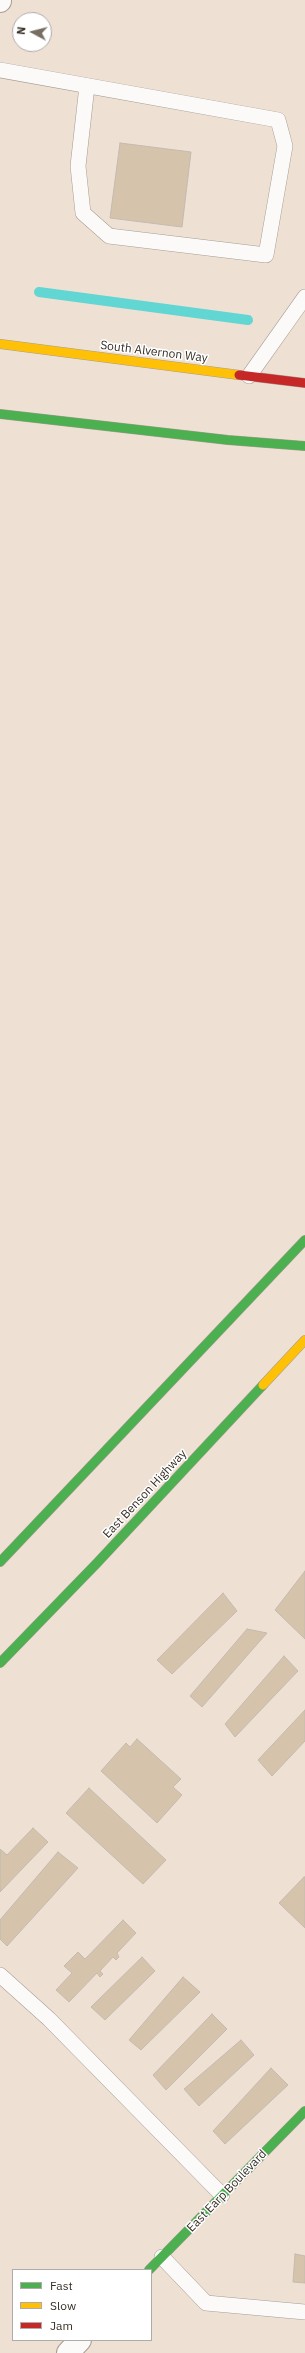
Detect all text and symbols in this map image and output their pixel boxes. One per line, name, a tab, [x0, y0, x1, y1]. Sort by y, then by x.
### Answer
north arrow	[12, 12, 52, 52]
text: N	[14, 26, 29, 35]
street label: South Alvernon Way	[99, 338, 209, 366]
street label: East Benson Highway	[100, 1447, 190, 1541]
street label: East Earp Boulevard	[184, 2147, 270, 2235]
legend	[12, 2269, 152, 2341]
text: Fast	[50, 2278, 73, 2293]
text: Slow	[50, 2298, 76, 2313]
text: Jam	[50, 2318, 73, 2333]

